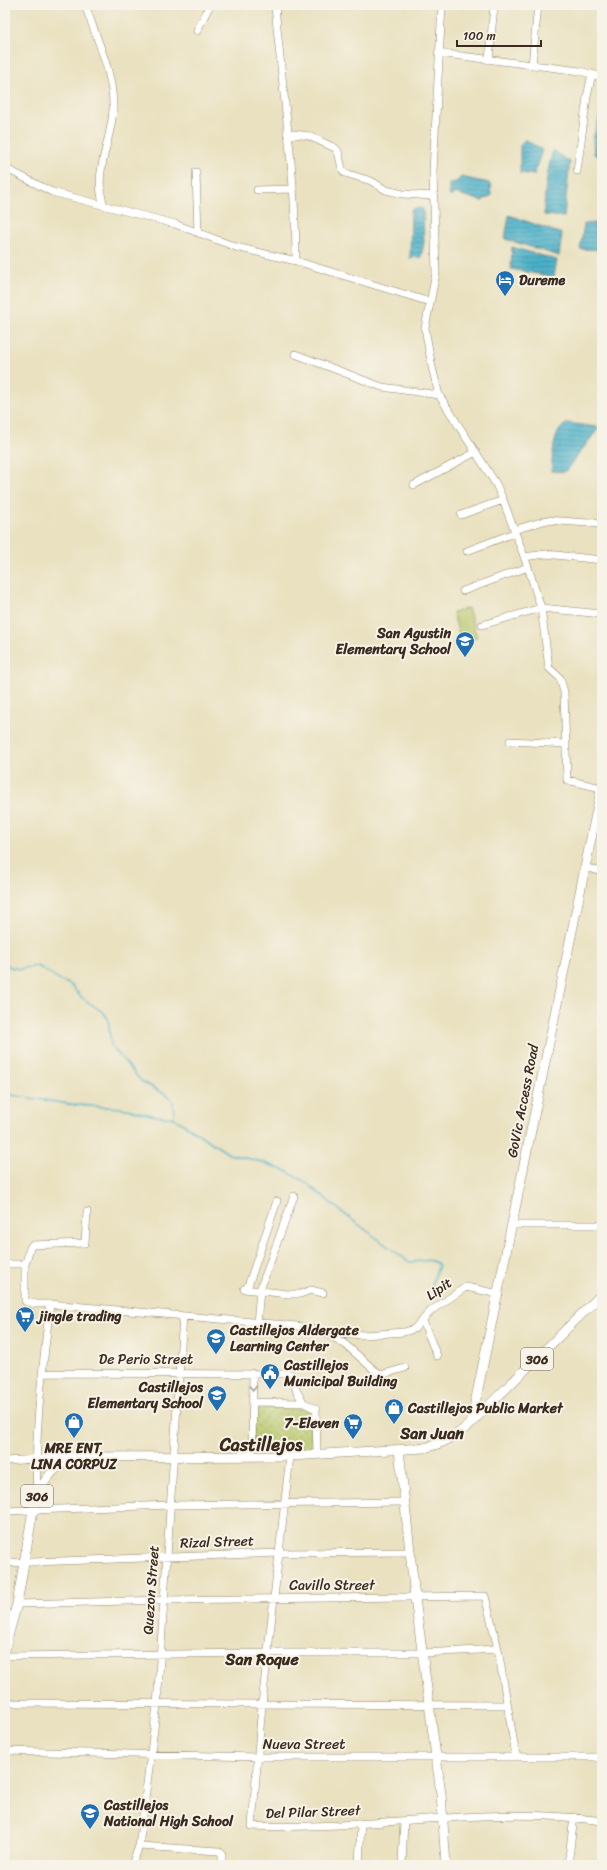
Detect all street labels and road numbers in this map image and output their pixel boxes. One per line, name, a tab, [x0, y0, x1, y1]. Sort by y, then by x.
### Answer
street label: GoVic Access Road	[500, 1041, 547, 1160]
street label: Lipit	[420, 1271, 458, 1307]
street label: De Perio Street	[99, 1347, 193, 1372]
road number: 306	[521, 1348, 553, 1370]
road number: 306	[21, 1485, 53, 1507]
street label: Rizal Street	[180, 1528, 254, 1556]
street label: Quezon Street	[135, 1545, 167, 1635]
street label: Cavillo Street	[289, 1573, 376, 1598]
street label: Nueva Street	[263, 1732, 345, 1757]
street label: Del Pilar Street	[265, 1798, 362, 1826]

